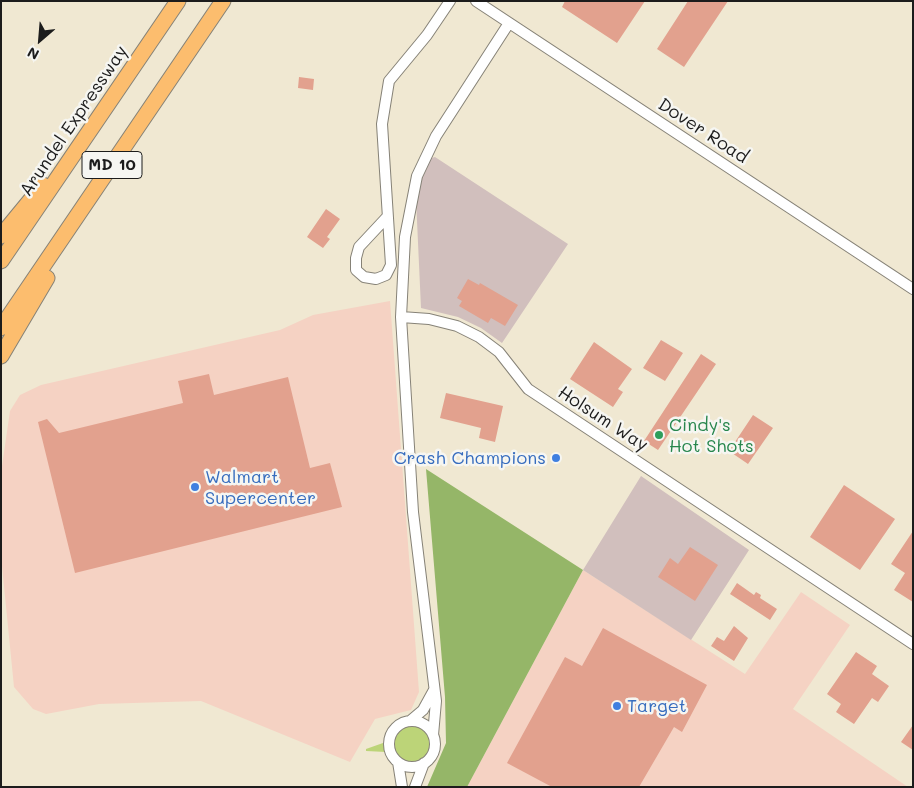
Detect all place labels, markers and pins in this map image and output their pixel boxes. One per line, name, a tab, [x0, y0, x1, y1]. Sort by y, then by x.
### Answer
place label: Cindy's Hot Shots	[669, 414, 754, 456]
marker: Cindy's Hot Shots	[653, 429, 665, 441]
place label: Crash Champions	[394, 447, 546, 469]
marker: Crash Champions	[550, 452, 562, 464]
place label: Walmart Supercenter	[205, 466, 316, 508]
marker: Walmart Supercenter	[189, 481, 201, 493]
place label: Target	[627, 695, 687, 717]
marker: Target	[611, 700, 623, 712]

